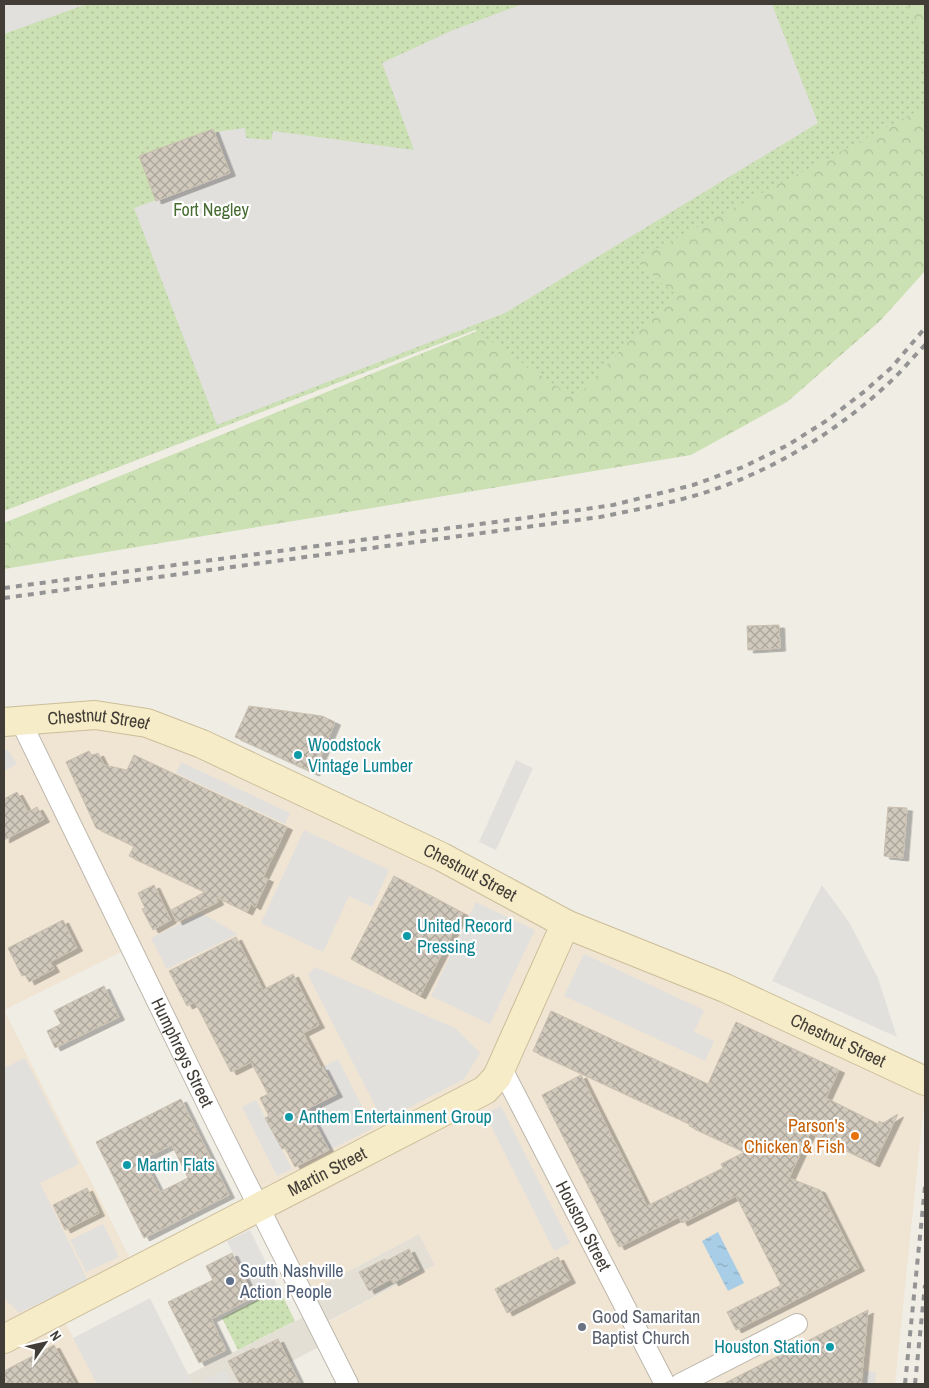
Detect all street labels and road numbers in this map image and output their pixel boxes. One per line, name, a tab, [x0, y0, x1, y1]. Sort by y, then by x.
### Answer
street label: Chestnut Street	[47, 702, 154, 735]
street label: Chestnut Street	[419, 837, 521, 907]
street label: Humphreys Street	[145, 993, 220, 1111]
street label: Chestnut Street	[786, 1007, 890, 1073]
street label: Martin Street	[283, 1140, 371, 1202]
street label: Houston Street	[550, 1176, 617, 1275]

